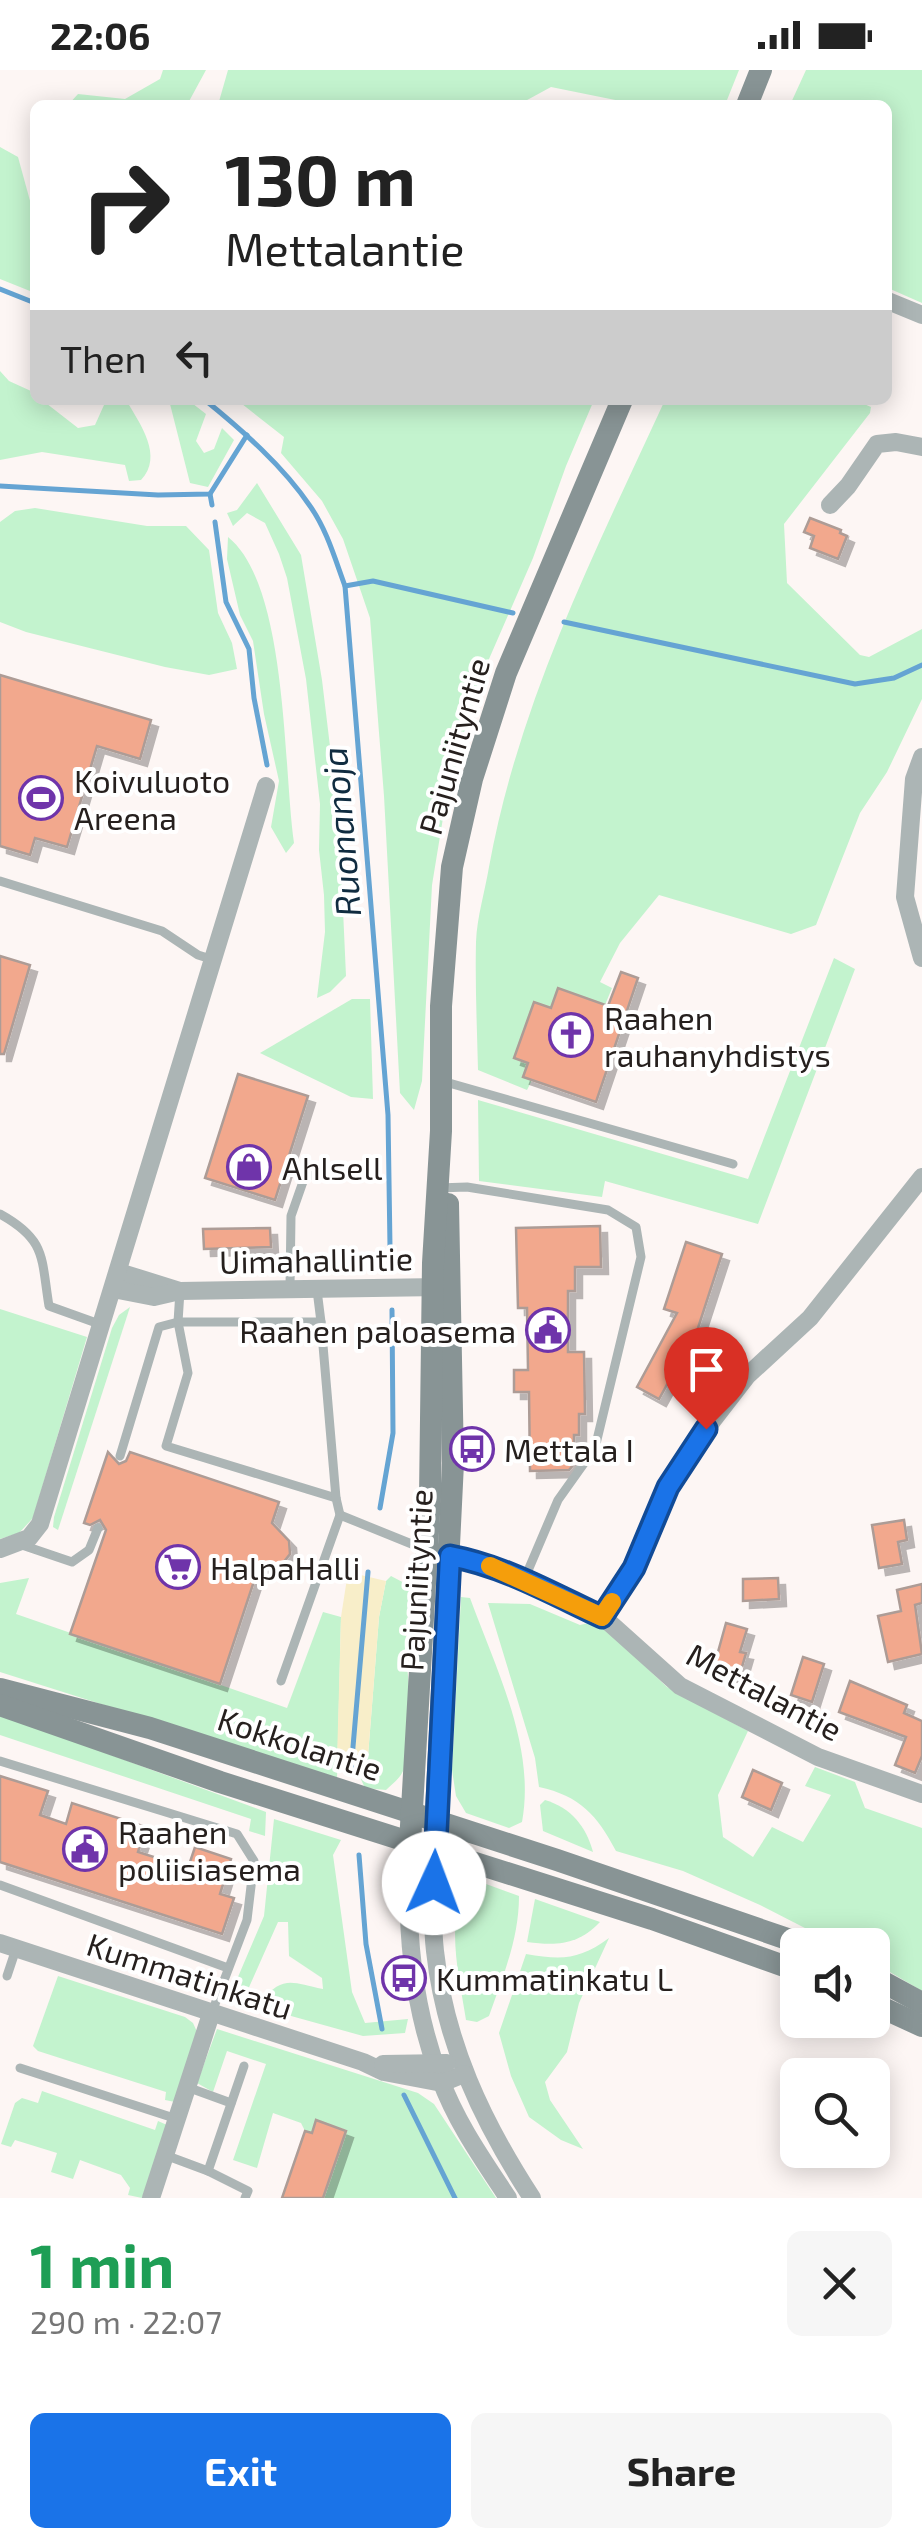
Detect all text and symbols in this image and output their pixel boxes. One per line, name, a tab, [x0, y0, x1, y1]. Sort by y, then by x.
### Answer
text: 22:06	[50, 12, 150, 58]
text: 130 m	[225, 136, 416, 220]
icon: right	[60, 140, 190, 270]
text: Mettalantie	[225, 221, 464, 275]
icon: left	[167, 330, 222, 385]
text: Then	[60, 335, 147, 381]
street label: Pajuniityntie	[410, 653, 497, 839]
water label: Ruonanoja	[312, 745, 368, 919]
place label: Koivuluoto Areena	[74, 761, 230, 836]
sports icon: Koivuluoto Areena	[18, 775, 64, 821]
place label: Raahen rauhanyhdistys	[604, 998, 831, 1073]
church icon: Raahen rauhanyhdistys	[548, 1012, 594, 1058]
shop icon: Ahlsell	[226, 1144, 272, 1190]
place label: Ahlsell	[282, 1148, 383, 1186]
street label: Uimahallintie	[219, 1238, 413, 1280]
public building icon: Raahen paloasema	[525, 1307, 571, 1353]
place label: Raahen paloasema	[239, 1311, 516, 1349]
pin	[664, 1327, 749, 1430]
icon: arrive	[679, 1342, 734, 1397]
bus stop icon: Mettala I	[449, 1426, 495, 1472]
place label: Mettala I	[504, 1430, 634, 1468]
street label: Pajuniityntie	[391, 1488, 440, 1672]
supermarket icon: HalpaHalli	[155, 1544, 201, 1590]
place label: HalpaHalli	[210, 1548, 360, 1586]
street label: Mettalantie	[681, 1634, 849, 1748]
street label: Kokkolantie	[213, 1699, 387, 1787]
place label: Raahen poliisiasema	[118, 1812, 301, 1887]
public building icon: Raahen poliisiasema	[62, 1826, 108, 1872]
position arrow	[382, 1831, 486, 1935]
street label: Kummatinkatu	[83, 1924, 297, 2026]
map controls	[780, 1928, 890, 2168]
button: sound	[780, 1928, 890, 2038]
bus stop icon: Kummatinkatu L	[381, 1955, 427, 2001]
place label: Kummatinkatu L	[436, 1959, 673, 1997]
button: search	[780, 2058, 890, 2168]
text: 1 min	[30, 2228, 174, 2300]
button: close	[787, 2231, 892, 2336]
text: 290 m · 22:07	[30, 2302, 222, 2340]
button: Exit	[30, 2413, 451, 2528]
button: Share	[471, 2413, 892, 2528]

